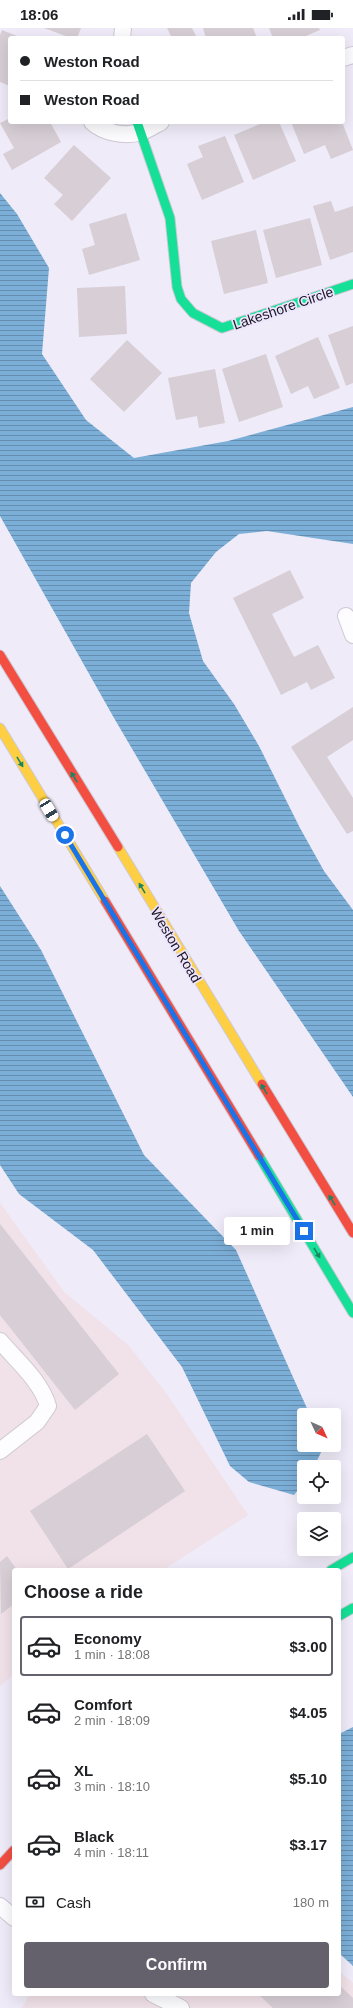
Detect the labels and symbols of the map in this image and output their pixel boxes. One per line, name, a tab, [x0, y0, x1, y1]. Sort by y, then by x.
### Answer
street label: Lakeshore Circle	[231, 283, 335, 333]
one-way arrow	[17, 756, 24, 768]
one-way arrow	[70, 772, 78, 782]
car	[38, 797, 60, 823]
route start	[56, 826, 74, 844]
one-way arrow	[138, 882, 145, 894]
street label: Weston Road	[147, 905, 205, 985]
one-way arrow	[261, 1083, 268, 1095]
one-way arrow	[329, 1194, 336, 1206]
callout: 1 min	[224, 1217, 290, 1245]
route end	[295, 1222, 313, 1240]
one-way arrow	[313, 1248, 321, 1258]
north arrow	[297, 1408, 341, 1452]

